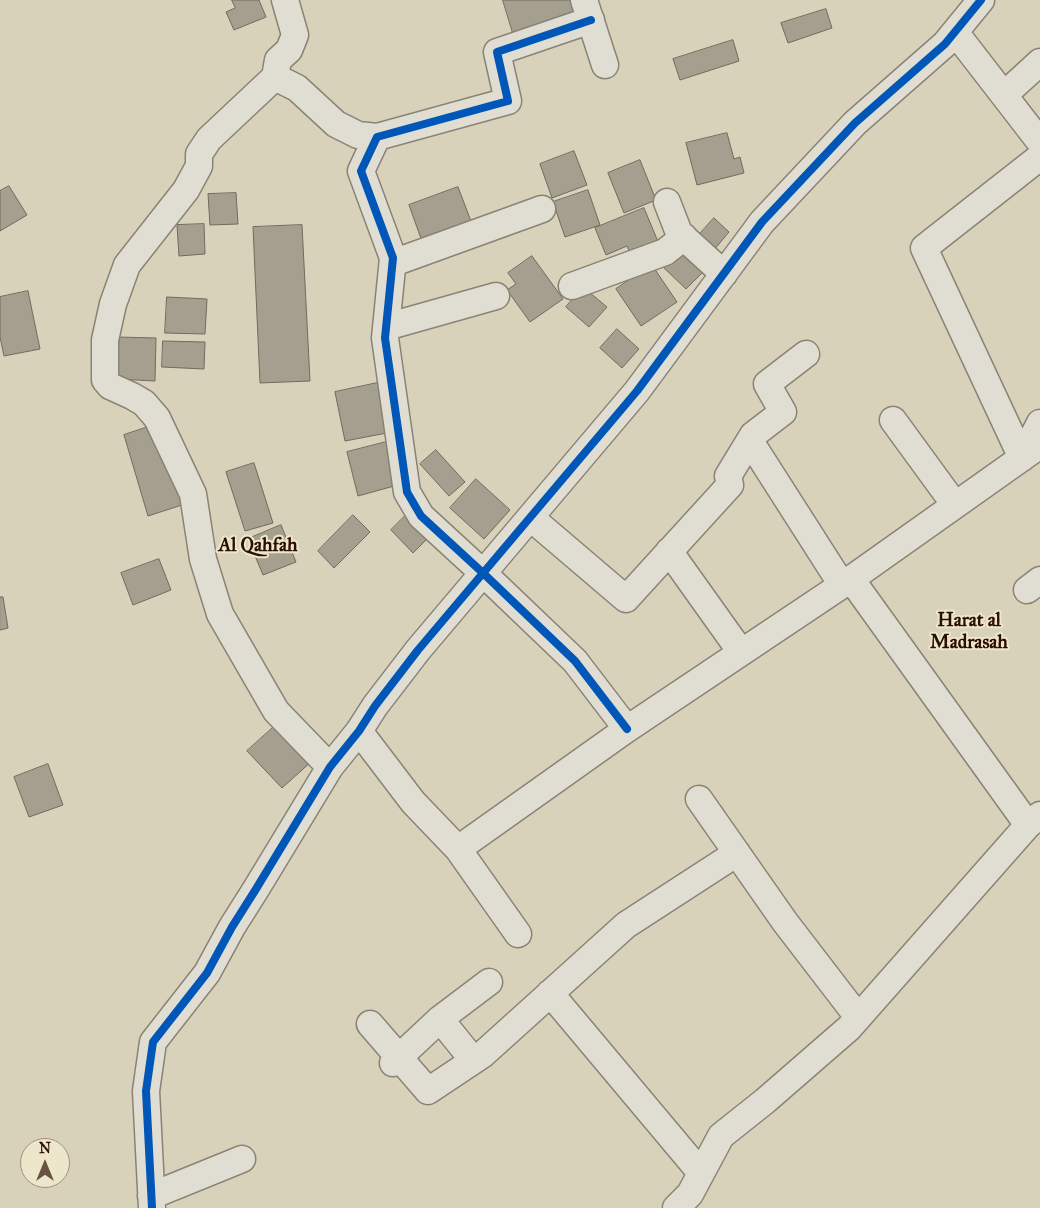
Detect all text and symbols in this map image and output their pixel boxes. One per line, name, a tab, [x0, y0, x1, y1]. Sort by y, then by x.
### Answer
district label: Al Qahfah	[218, 535, 298, 557]
district label: Harat al Madrasah	[930, 610, 1008, 654]
north arrow	[20, 1138, 70, 1188]
text: N	[39, 1140, 51, 1157]

